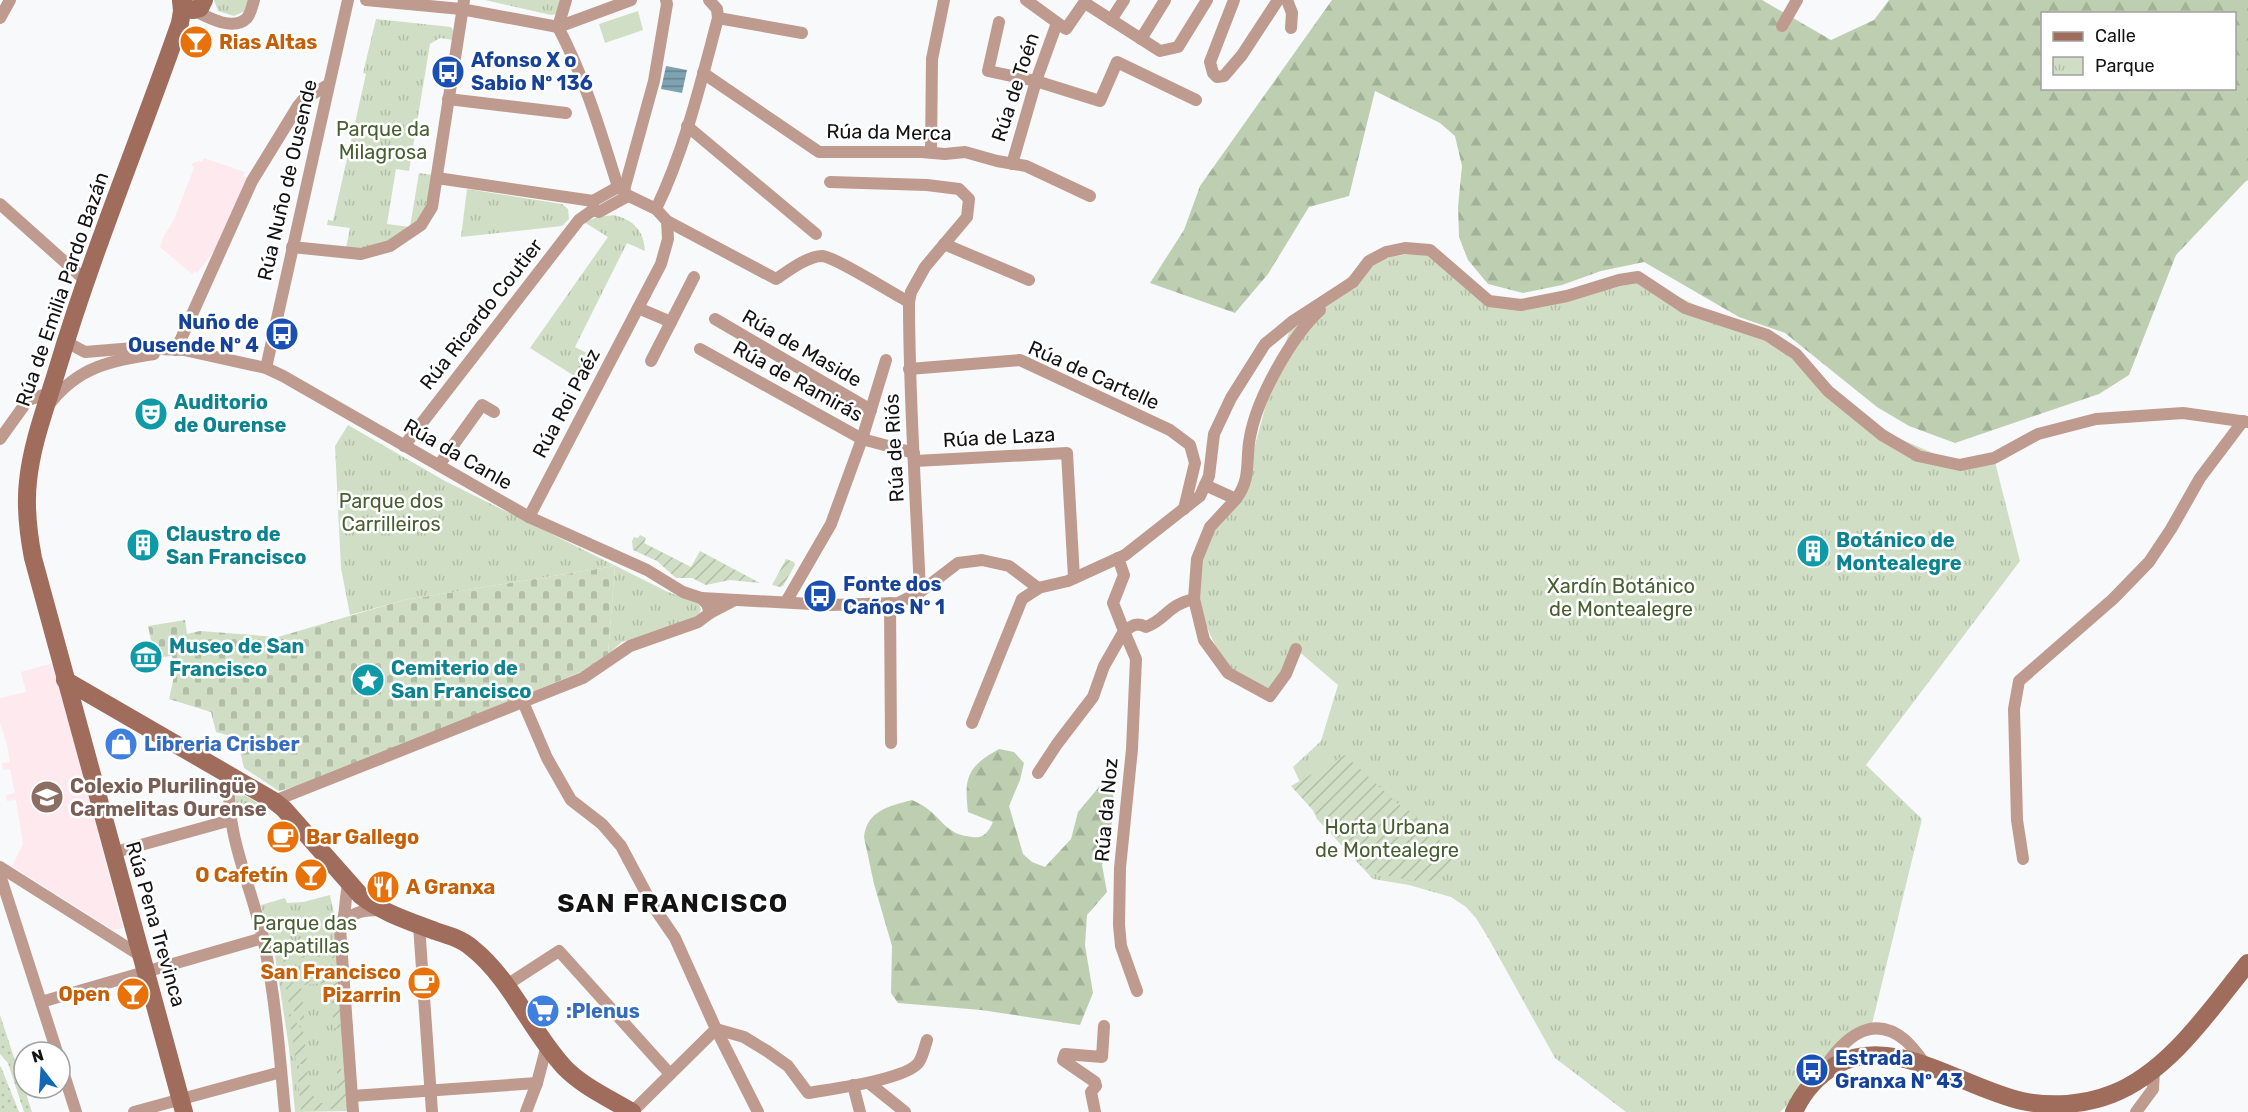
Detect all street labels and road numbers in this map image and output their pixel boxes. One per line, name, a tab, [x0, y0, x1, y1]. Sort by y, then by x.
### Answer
street label: Rúa de Toén	[986, 30, 1044, 144]
street label: Rúa Nuño de Ousende	[252, 77, 322, 283]
street label: Rúa da Merca	[826, 119, 952, 145]
street label: Rúa de Emilia Pardo Bazán	[11, 169, 113, 409]
street label: Rúa Ricardo Coutier	[415, 233, 548, 394]
street label: Rúa de Maside	[738, 304, 866, 392]
street label: Rúa de Ramirás	[729, 335, 867, 427]
street label: Rúa de Cartelle	[1025, 335, 1163, 415]
street label: Rúa Roi Paéz	[527, 344, 605, 462]
street label: Rúa de Riós	[879, 393, 909, 503]
street label: Rúa da Canle	[399, 413, 517, 495]
street label: Rúa de Laza	[942, 422, 1056, 452]
street label: Rúa da Noz	[1089, 757, 1123, 863]
street label: Rúa Pena Trevinca	[121, 839, 191, 1009]

